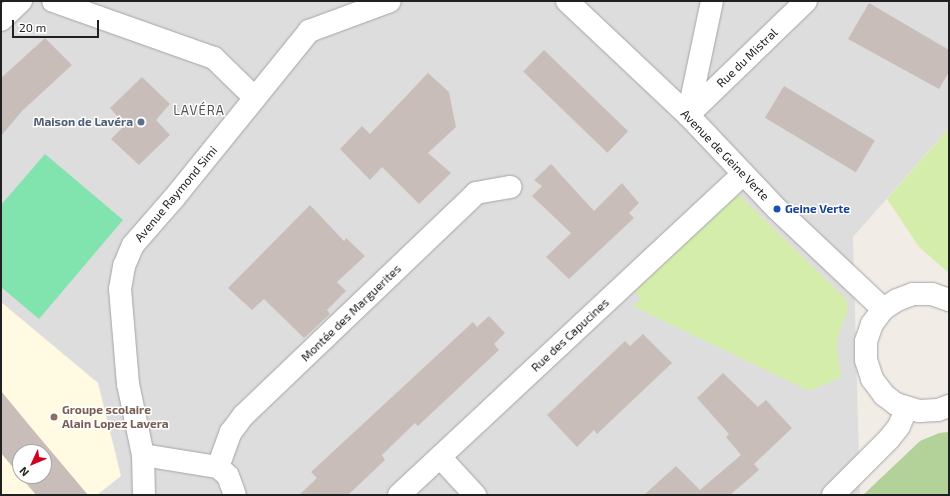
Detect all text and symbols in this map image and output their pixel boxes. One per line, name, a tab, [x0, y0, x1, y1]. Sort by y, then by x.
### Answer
scale bar	[14, 12, 101, 38]
text: 20 m	[19, 20, 46, 34]
street label: Rue du Mistral	[714, 25, 780, 91]
district label: LAVÉRA	[173, 102, 225, 118]
street label: Avenue de Geine Verte	[678, 106, 772, 204]
place label: Maison de Lavéra	[33, 115, 133, 129]
marker: Maison de Lavéra	[136, 117, 146, 127]
street label: Avenue Raymond Simi	[132, 143, 220, 245]
place label: Geine Verte	[785, 202, 850, 216]
marker: Geine Verte	[772, 204, 782, 214]
street label: Montée des Marguerites	[298, 262, 404, 364]
street label: Rue des Capucines	[528, 295, 612, 375]
place label: Groupe scolaire Alain Lopez Lavera	[62, 403, 169, 431]
marker: Groupe scolaire Alain Lopez Lavera	[49, 412, 59, 422]
north arrow	[12, 444, 52, 484]
text: N	[16, 465, 31, 479]

